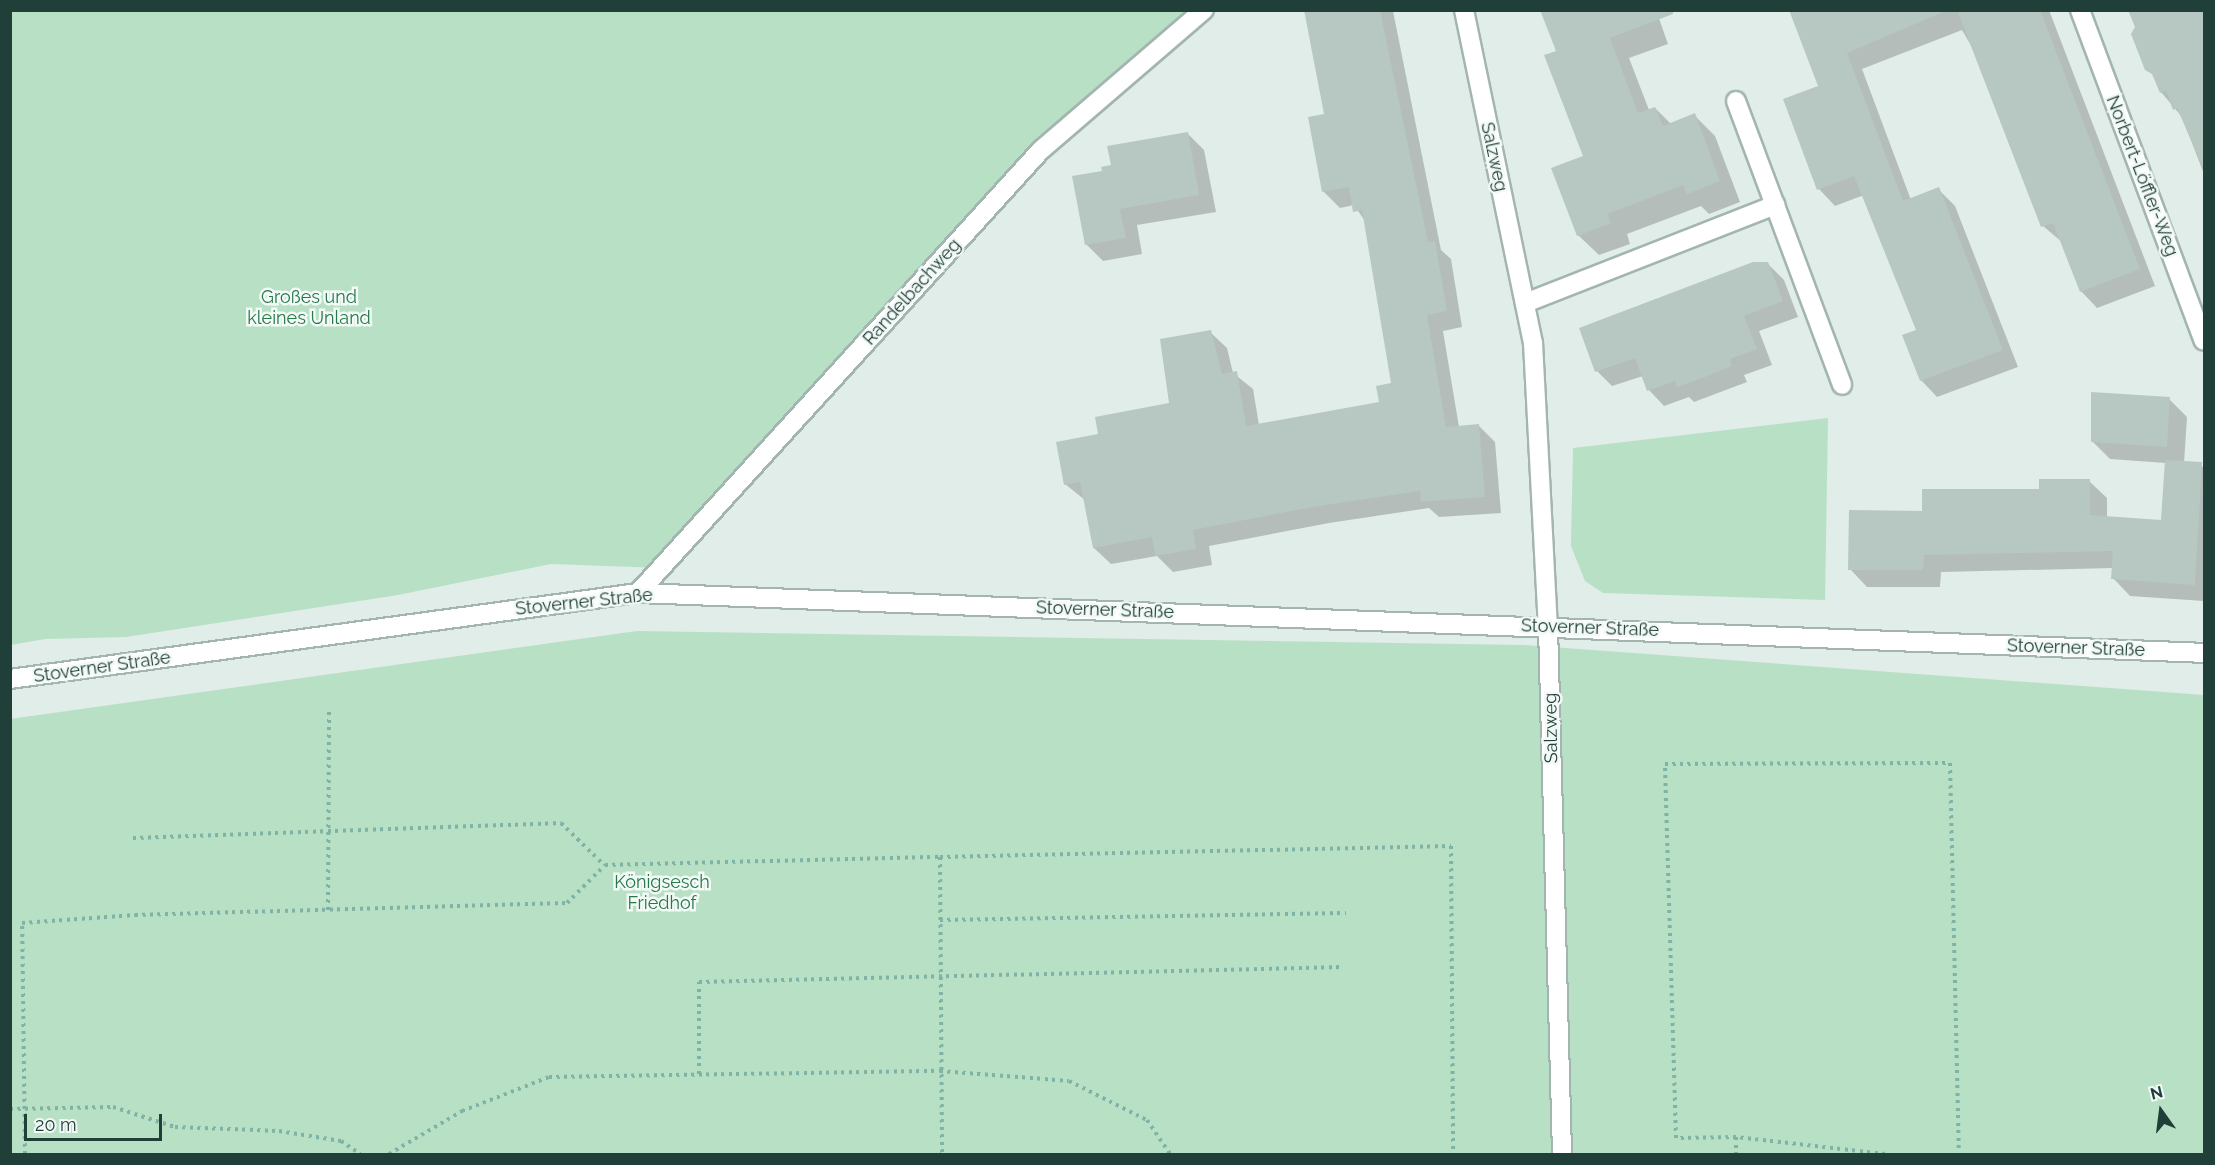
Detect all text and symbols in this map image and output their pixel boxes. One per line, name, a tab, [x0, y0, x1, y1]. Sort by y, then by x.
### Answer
street label: Norbert-Löffler-Weg	[2101, 93, 2183, 259]
street label: Salzweg	[1476, 120, 1512, 194]
street label: Randelbachweg	[859, 234, 965, 350]
park label: Großes und kleines Unland	[247, 287, 371, 330]
street label: Stoverner Straße	[514, 584, 654, 620]
street label: Stoverner Straße	[1035, 597, 1175, 623]
street label: Stoverner Straße	[1520, 615, 1660, 641]
street label: Stoverner Straße	[2006, 635, 2146, 661]
street label: Stoverner Straße	[32, 647, 172, 687]
street label: Salzweg	[1540, 693, 1562, 763]
park label: Königsesch Friedhof	[614, 872, 710, 914]
north arrow	[2131, 1081, 2191, 1141]
text: N	[2148, 1082, 2165, 1104]
scale bar	[27, 1102, 165, 1140]
text: 20 m	[35, 1114, 77, 1135]

